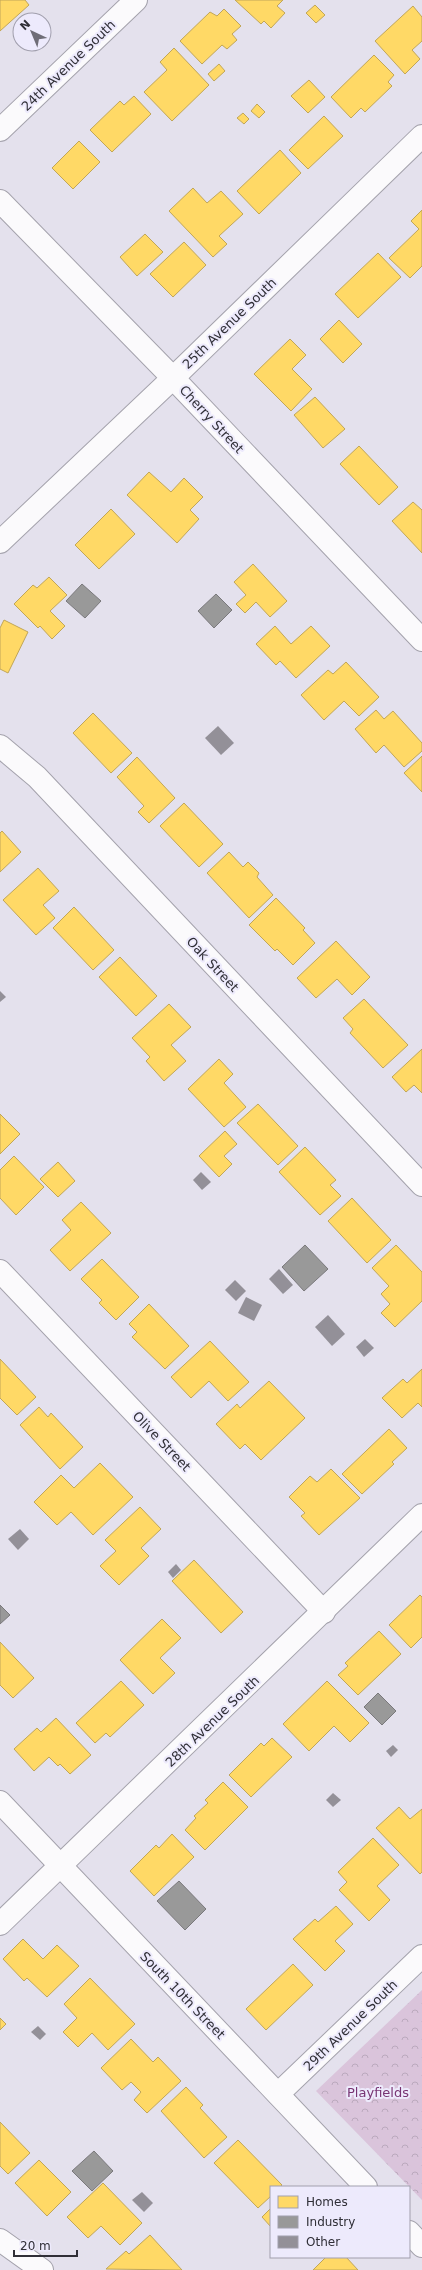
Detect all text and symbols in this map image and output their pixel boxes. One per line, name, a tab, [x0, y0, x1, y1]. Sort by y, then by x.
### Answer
north arrow	[12, 12, 52, 52]
street label: 24th Avenue South	[18, 17, 118, 114]
text: N	[18, 17, 33, 33]
street label: 25th Avenue South	[179, 275, 279, 372]
street label: Cherry Street	[176, 382, 247, 456]
street label: Oak Street	[183, 934, 242, 995]
street label: Olive Street	[130, 1409, 194, 1474]
street label: 28th Avenue South	[162, 1673, 262, 1770]
street label: South 10th Street	[137, 1949, 228, 2042]
street label: 29th Avenue South	[300, 1977, 400, 2074]
park label: Playfields	[347, 2085, 409, 2100]
legend	[270, 2186, 410, 2258]
text: Homes	[306, 2195, 348, 2209]
text: Industry	[306, 2215, 355, 2229]
scale bar	[14, 2232, 77, 2258]
text: Other	[306, 2235, 340, 2249]
text: 20 m	[20, 2239, 51, 2253]

